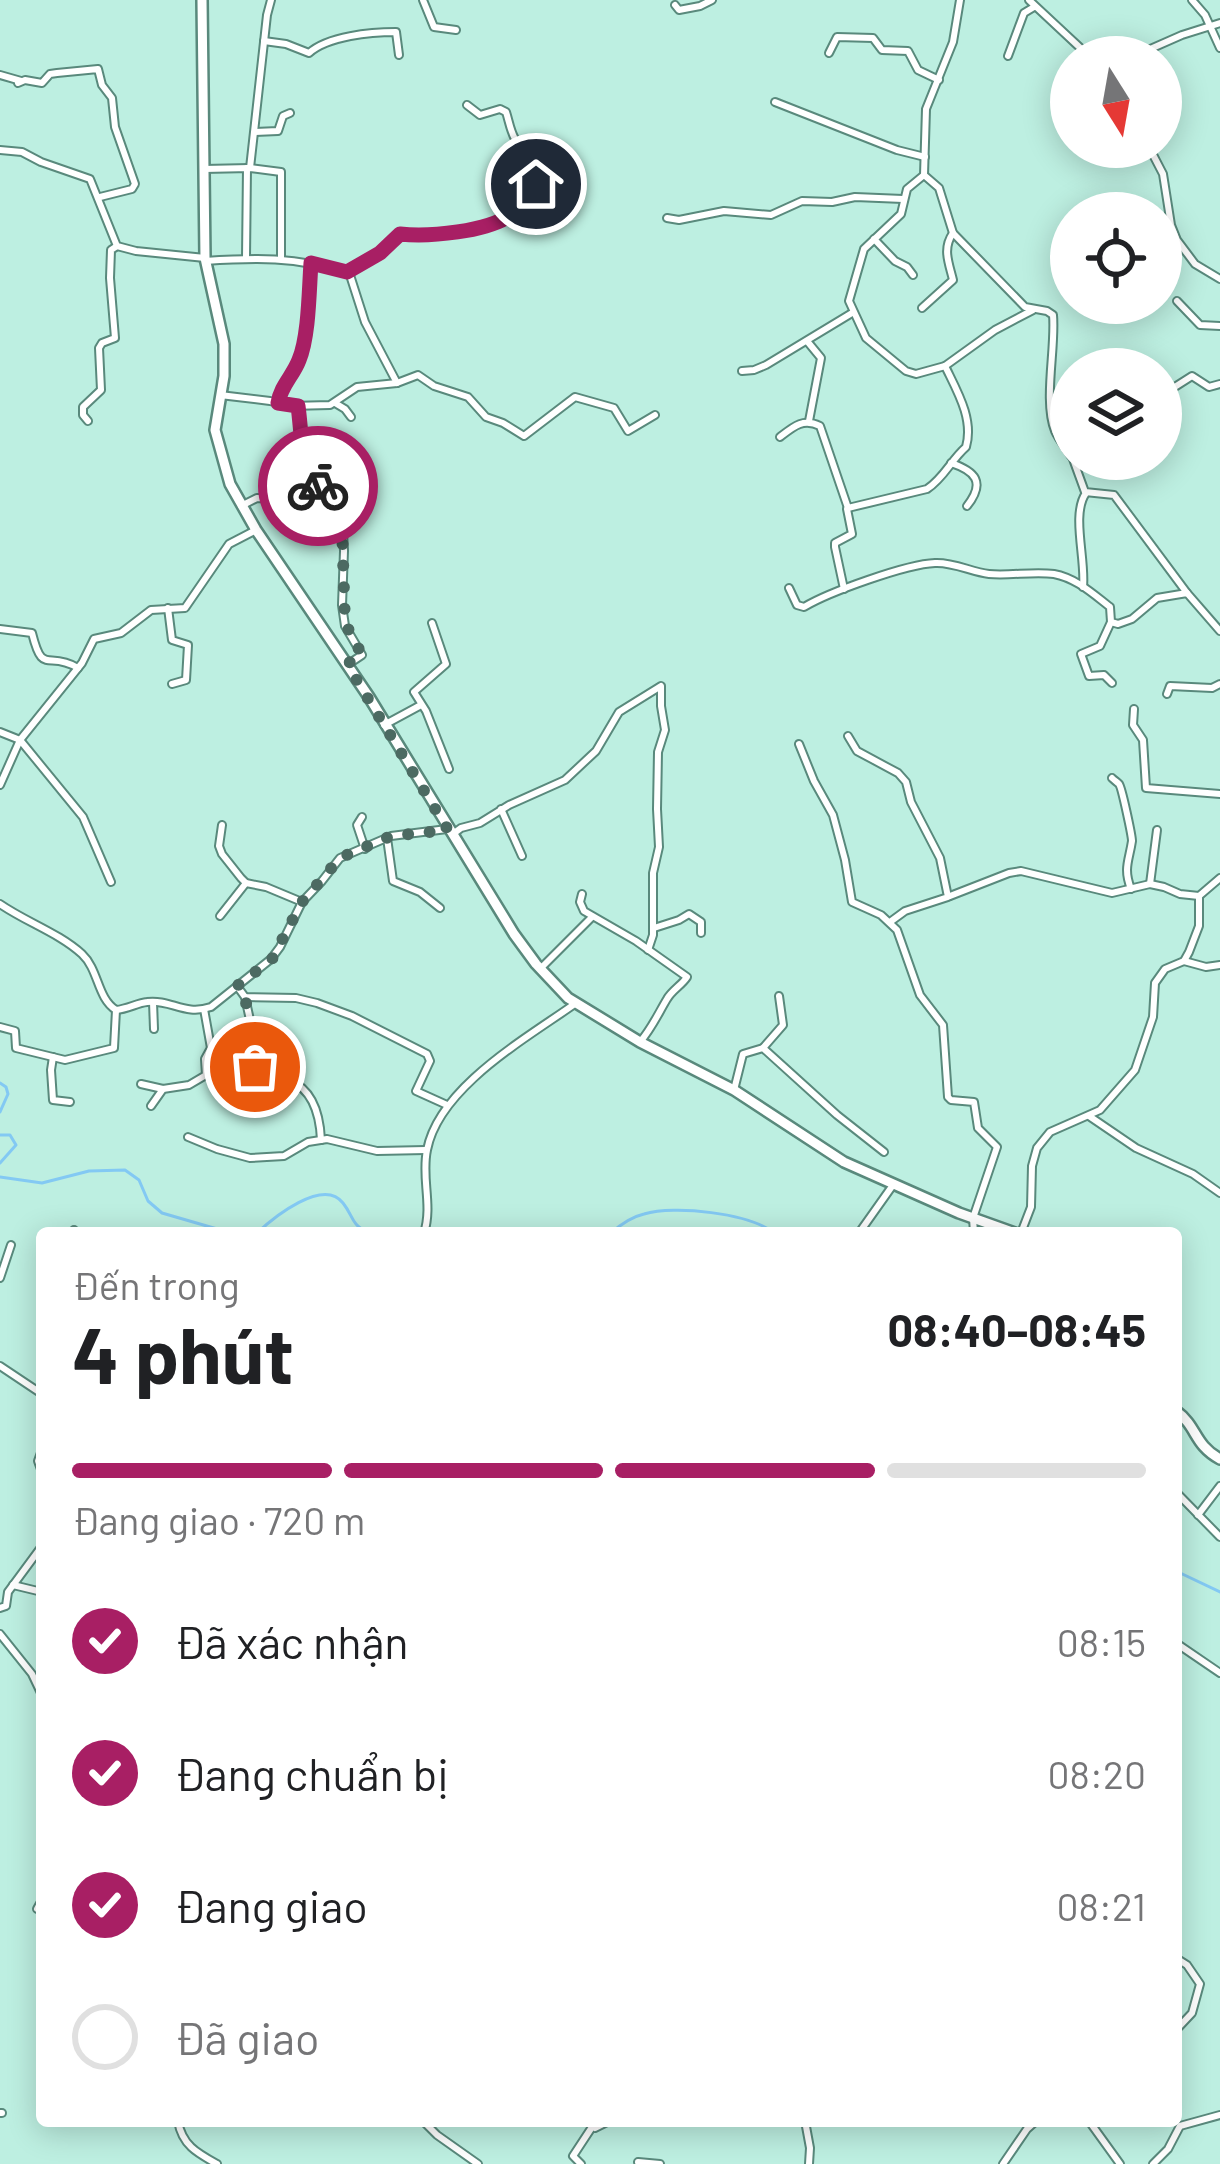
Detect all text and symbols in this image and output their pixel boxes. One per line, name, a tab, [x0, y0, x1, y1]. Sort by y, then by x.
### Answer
north arrow	[1050, 36, 1182, 168]
map controls	[1050, 36, 1182, 480]
pin	[485, 133, 587, 235]
icon: home	[503, 151, 569, 217]
button: locate	[1050, 192, 1182, 324]
button: layers	[1050, 348, 1182, 480]
courier	[258, 426, 378, 546]
icon: bike	[285, 453, 351, 519]
pin	[204, 1016, 306, 1118]
icon: bag	[222, 1034, 288, 1100]
text: Đến trong	[72, 1261, 240, 1308]
text: 08:40–08:45	[887, 1302, 1146, 1356]
text: 4 phút	[72, 1306, 294, 1400]
text: Đang giao · 720 m	[72, 1496, 365, 1543]
icon: check	[72, 1608, 138, 1674]
text: Đã xác nhận	[174, 1614, 409, 1668]
text: 08:15	[1057, 1618, 1146, 1665]
icon: check	[72, 1740, 138, 1806]
text: Đang chuẩn bị	[174, 1746, 449, 1800]
text: 08:20	[1047, 1750, 1146, 1797]
icon: check	[72, 1872, 138, 1938]
text: Đang giao	[174, 1878, 368, 1932]
text: 08:21	[1056, 1882, 1146, 1929]
text: Đã giao	[174, 2010, 320, 2064]

